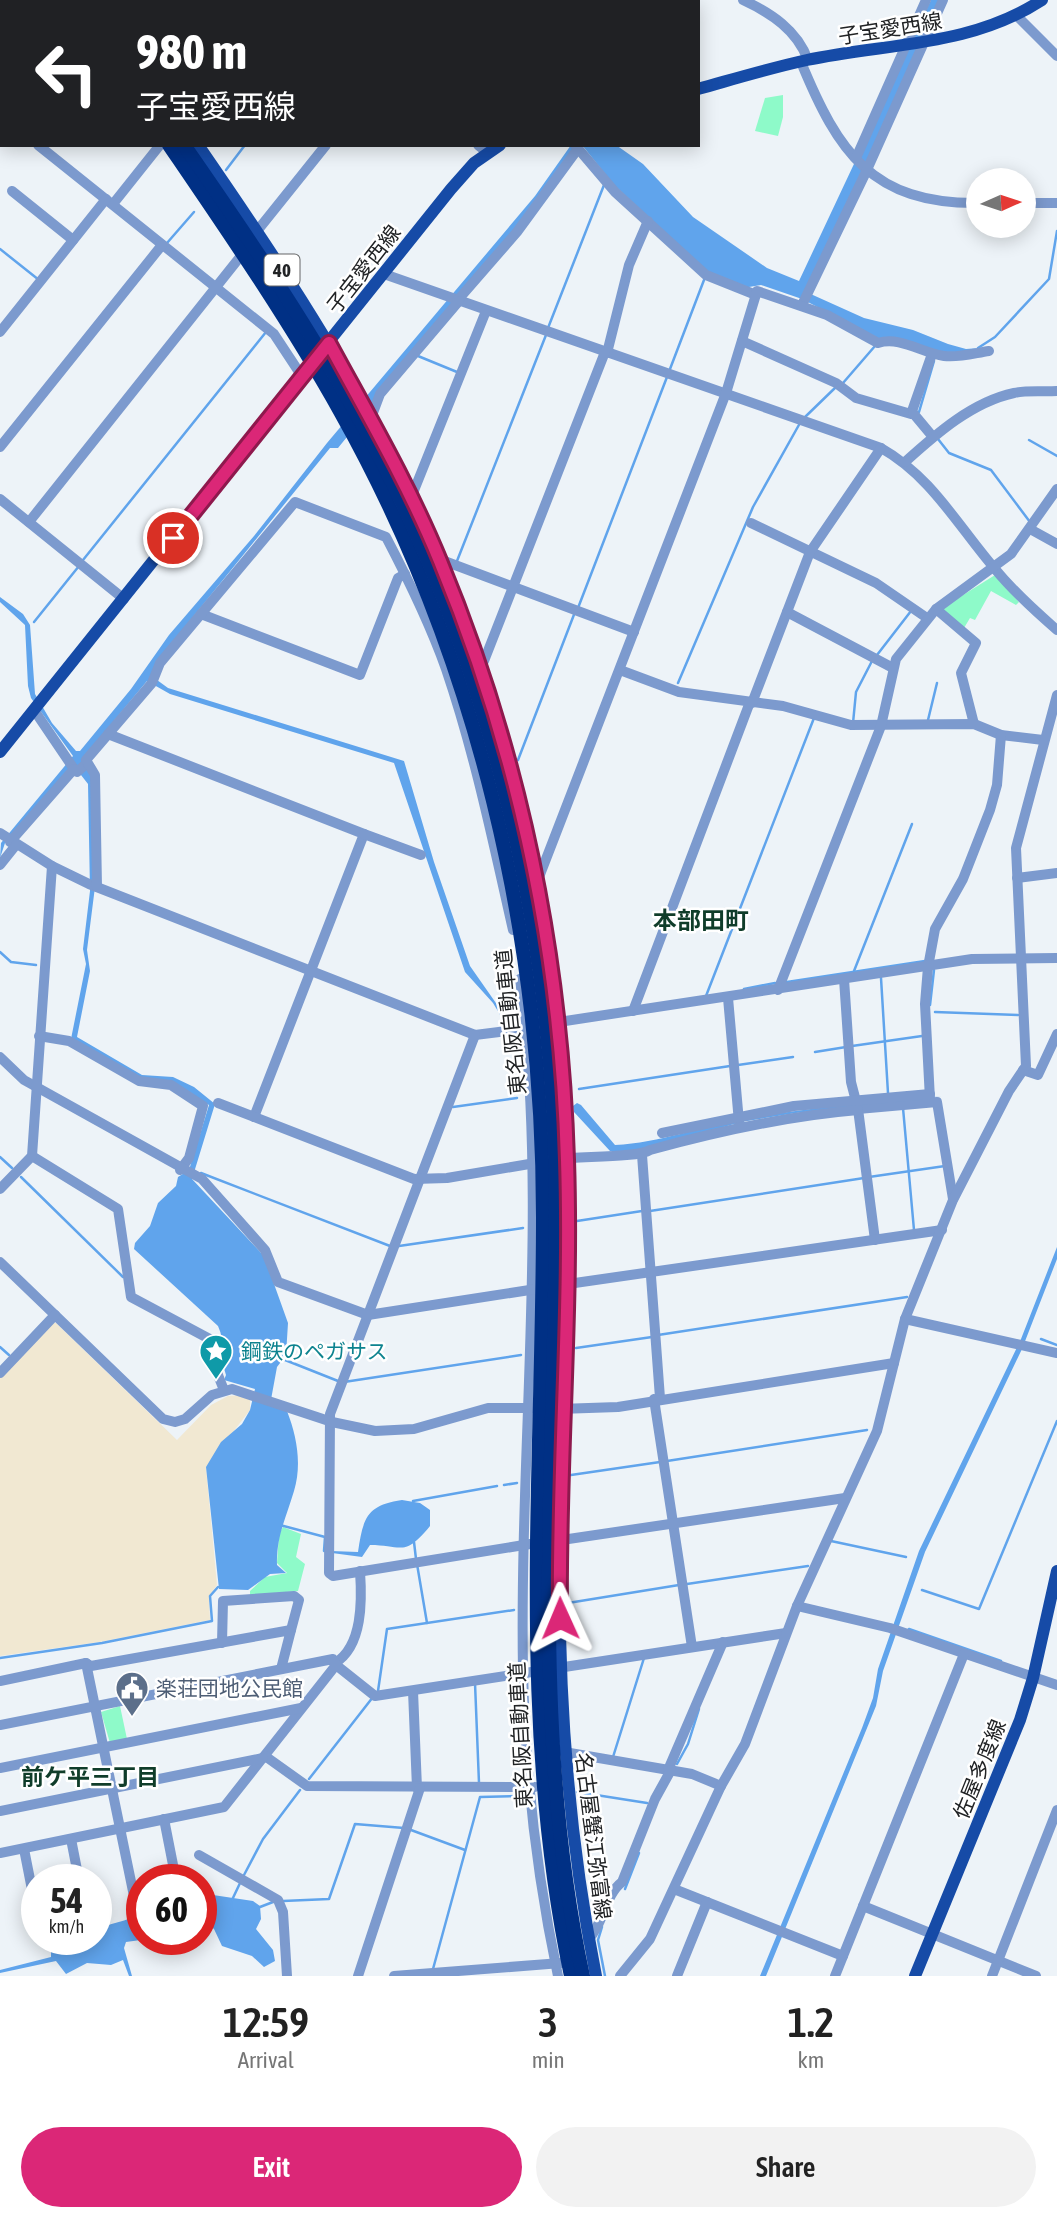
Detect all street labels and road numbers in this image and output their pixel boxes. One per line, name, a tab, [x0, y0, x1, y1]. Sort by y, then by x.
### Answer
street label: 子宝愛西線	[836, 8, 944, 48]
street label: 子宝愛西線	[321, 220, 405, 318]
road number: 40	[264, 254, 300, 286]
street label: 東名阪自動車道	[490, 948, 530, 1096]
street label: 東名阪自動車道	[504, 1661, 536, 1809]
street label: 佐屋多度線	[948, 1716, 1010, 1822]
street label: 名古屋蟹江弥富線	[572, 1751, 616, 1921]

